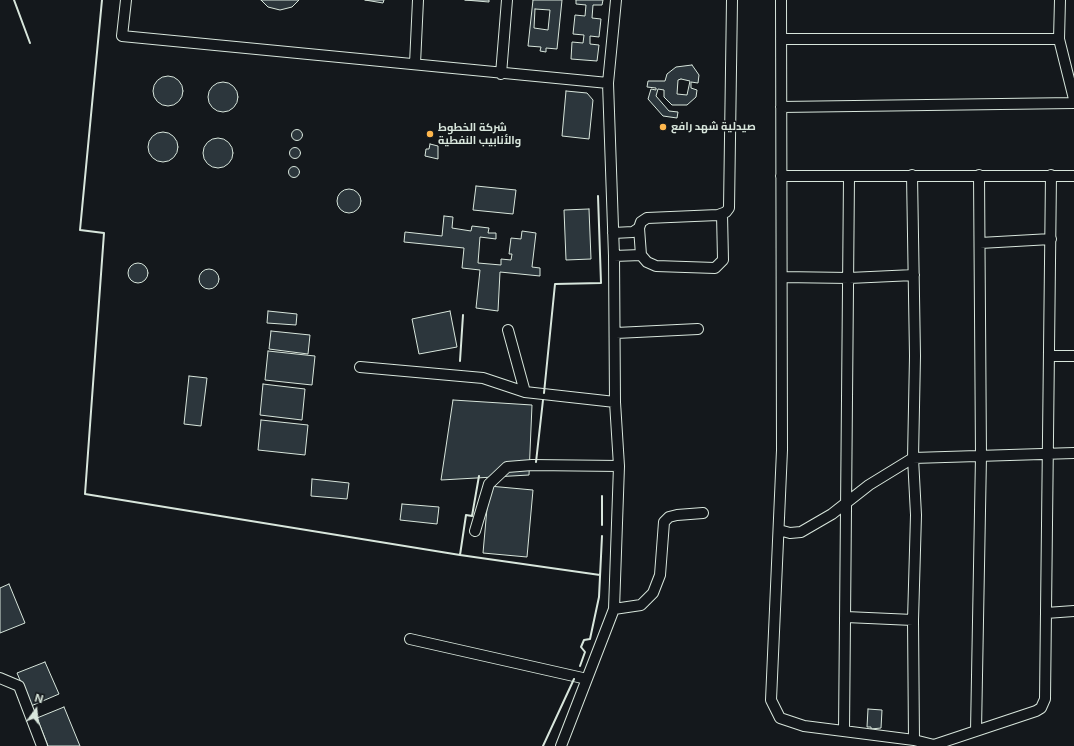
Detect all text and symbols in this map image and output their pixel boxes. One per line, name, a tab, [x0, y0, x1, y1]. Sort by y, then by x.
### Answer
place label: صيدلية شهد رافع	[671, 120, 756, 134]
place label: شركة الخطوط والأنابيب النفطية	[438, 121, 521, 147]
marker: صيدلية شهد رافع	[658, 122, 668, 132]
marker: شركة الخطوط والأنابيب النفطية	[425, 129, 435, 139]
north arrow	[16, 690, 56, 730]
text: N	[33, 691, 45, 706]

